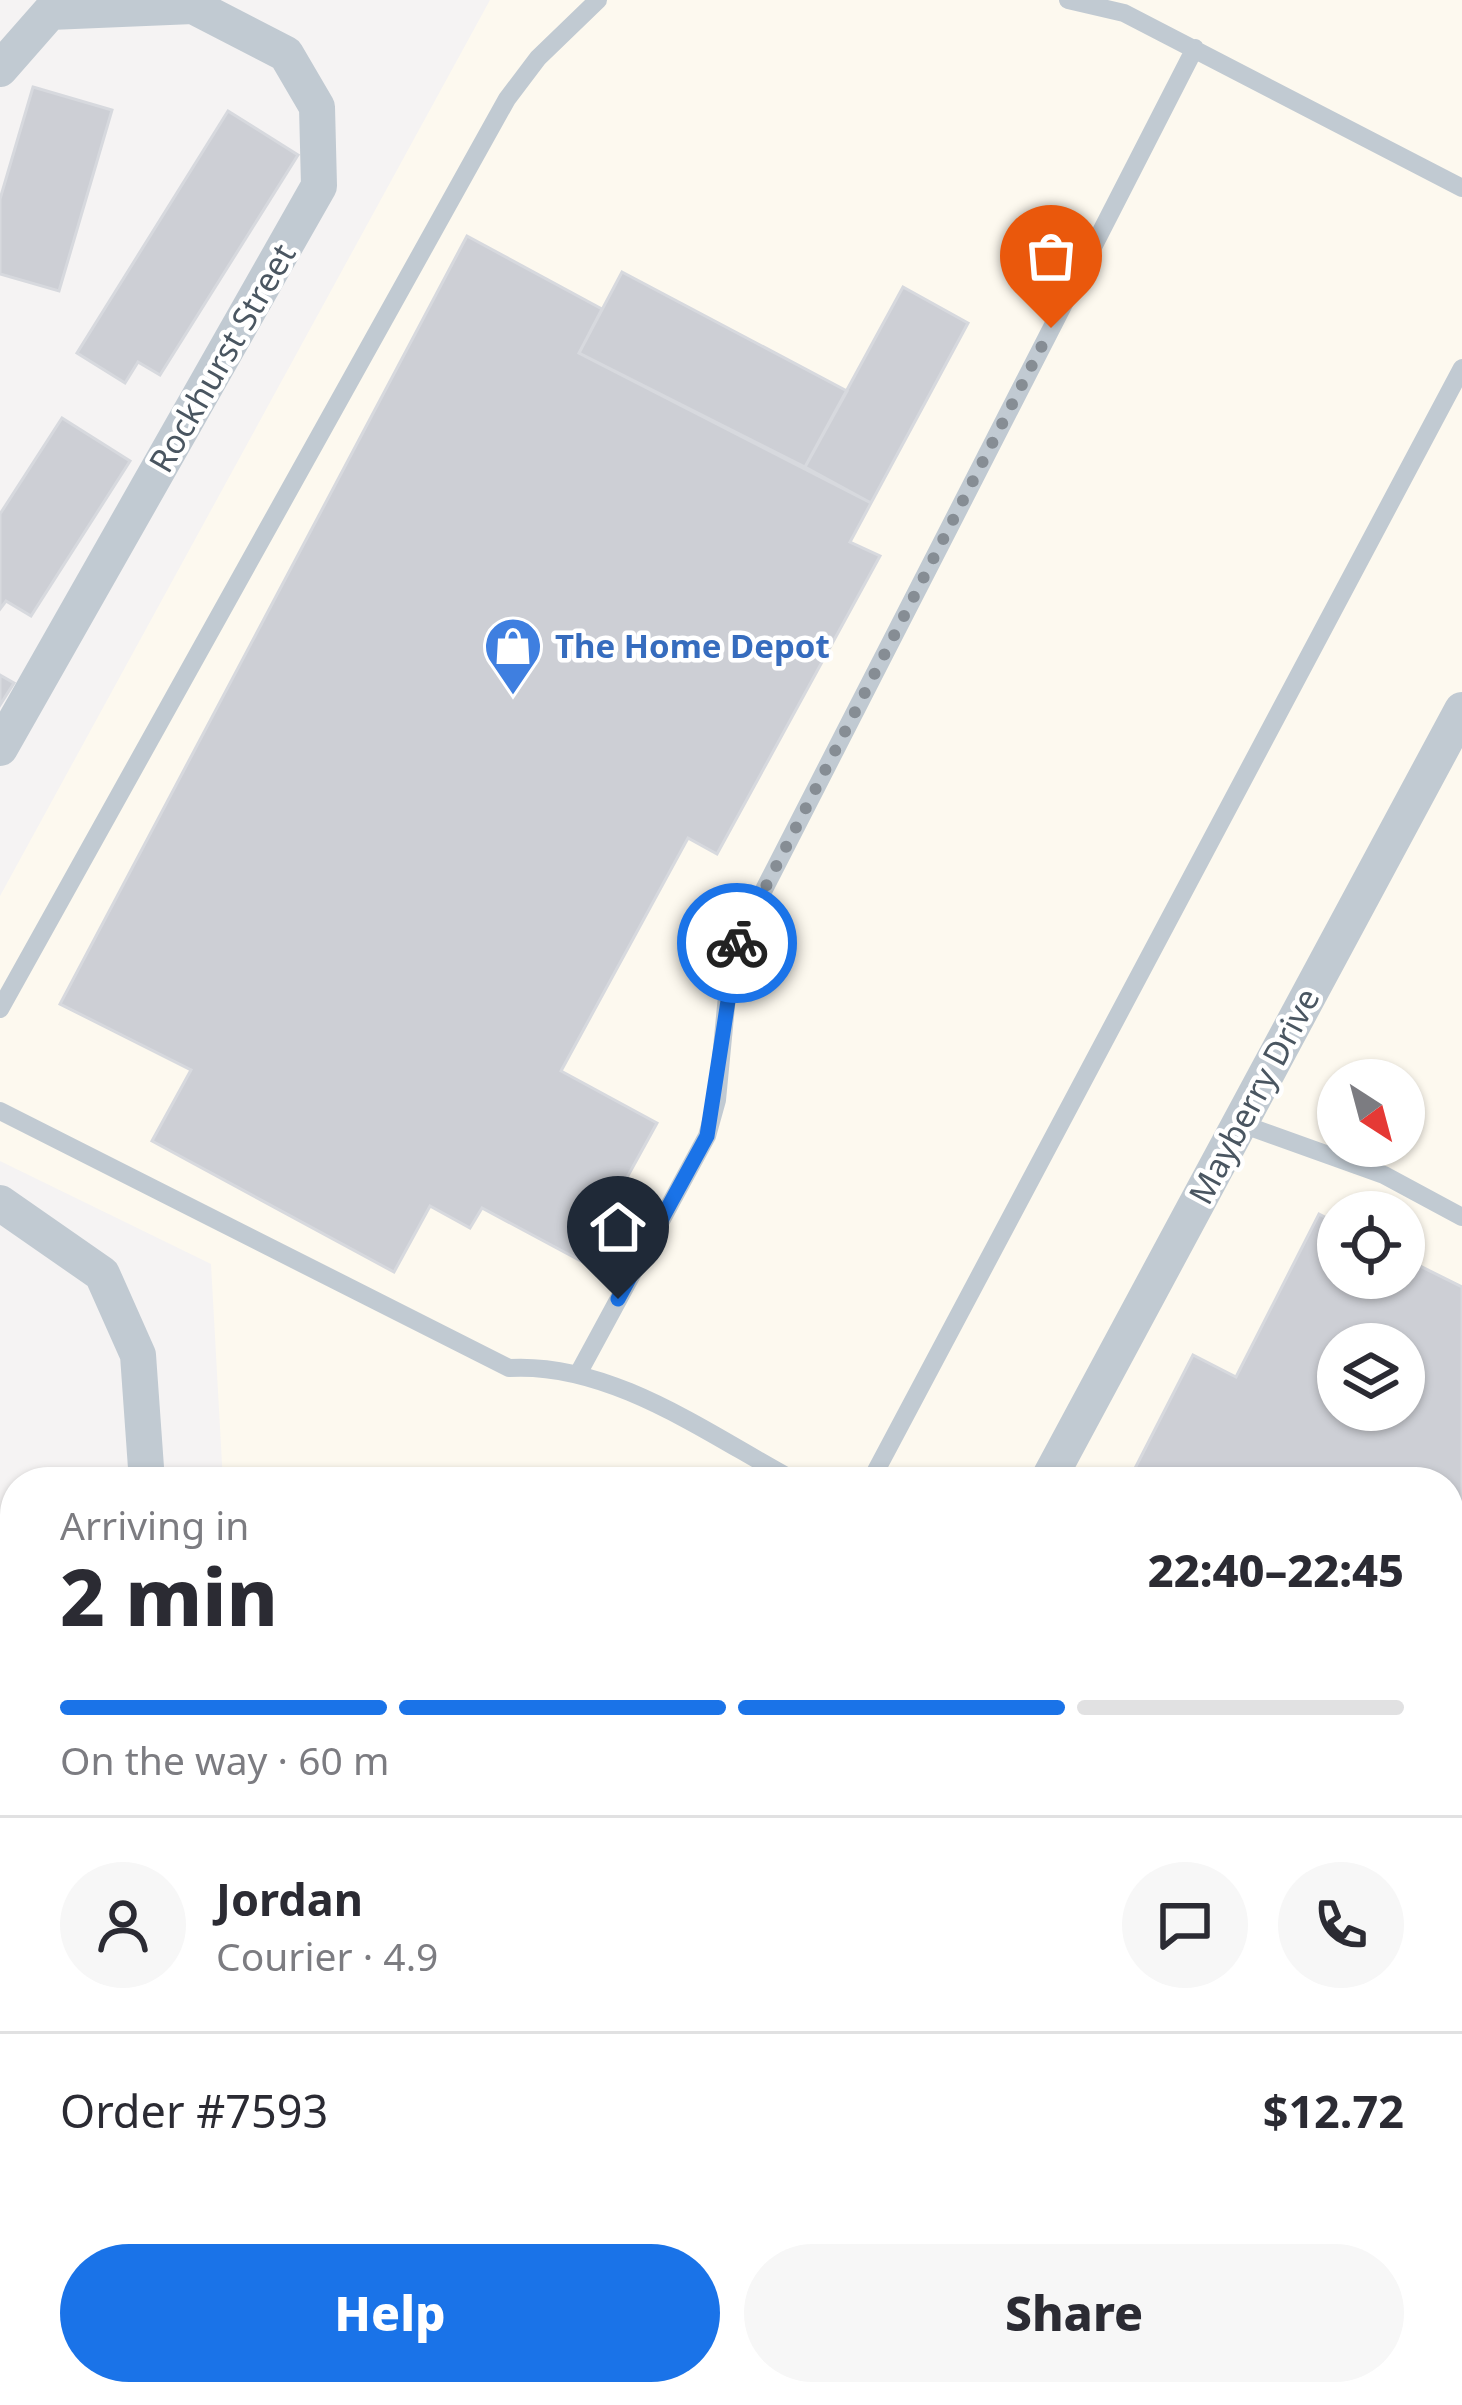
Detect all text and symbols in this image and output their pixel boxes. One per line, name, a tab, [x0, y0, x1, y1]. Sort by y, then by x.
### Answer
pin	[1000, 205, 1102, 328]
icon: bag	[1018, 223, 1084, 289]
street label: Rockhurst Street	[138, 235, 305, 480]
shop icon: The Home Depot	[482, 615, 544, 697]
place label: The Home Depot	[555, 623, 830, 668]
courier	[677, 883, 797, 1003]
icon: bike	[704, 910, 770, 976]
street label: Mayberry Drive	[1178, 980, 1329, 1212]
north arrow	[1317, 1059, 1425, 1167]
map controls	[1317, 1059, 1425, 1431]
pin	[567, 1176, 669, 1299]
button: locate	[1317, 1191, 1425, 1299]
icon: home	[585, 1194, 651, 1260]
button: layers	[1317, 1323, 1425, 1431]
text: Arriving in	[60, 1498, 249, 1551]
text: 22:40–22:45	[1148, 1539, 1404, 1600]
text: 2 min	[60, 1543, 278, 1649]
text: On the way · 60 m	[60, 1733, 389, 1786]
button: person	[60, 1862, 186, 1988]
button: chat	[1122, 1862, 1248, 1988]
button: phone	[1278, 1862, 1404, 1988]
text: Jordan	[216, 1868, 363, 1929]
text: Courier · 4.9	[216, 1929, 438, 1982]
text: Order #7593	[60, 2080, 328, 2141]
text: $12.72	[1263, 2080, 1404, 2141]
button: Help	[60, 2244, 720, 2382]
button: Share	[744, 2244, 1404, 2382]

